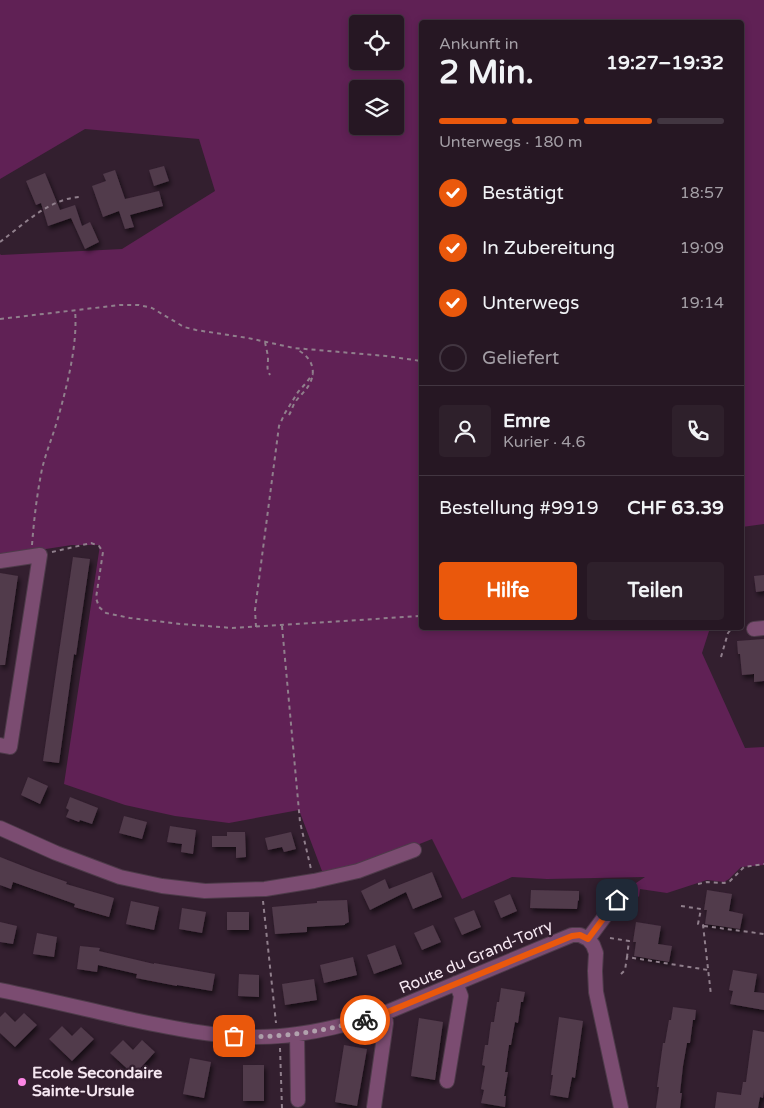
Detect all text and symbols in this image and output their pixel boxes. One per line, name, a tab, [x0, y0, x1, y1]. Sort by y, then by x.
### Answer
map controls	[349, 15, 404, 135]
button: locate	[349, 15, 404, 70]
text: Ankunft in	[439, 34, 519, 54]
text: 19:27–19:32	[606, 52, 724, 74]
text: 2 Min.	[439, 54, 534, 92]
button: layers	[349, 80, 404, 135]
text: Unterwegs · 180 m	[439, 132, 582, 152]
icon: check	[439, 179, 467, 207]
text: Bestätigt	[482, 182, 564, 204]
text: 18:57	[680, 183, 724, 203]
icon: check	[439, 234, 467, 262]
text: In Zubereitung	[482, 237, 615, 259]
text: 19:09	[680, 238, 724, 258]
icon: check	[439, 289, 467, 317]
text: Unterwegs	[482, 292, 579, 314]
text: 19:14	[680, 293, 724, 313]
text: Geliefert	[482, 347, 559, 369]
button: person	[439, 405, 491, 457]
button: phone	[672, 405, 724, 457]
text: Emre	[503, 410, 550, 432]
text: Kurier · 4.6	[503, 432, 586, 452]
text: Bestellung #9919	[439, 497, 599, 519]
text: CHF 63.39	[627, 497, 724, 519]
button: Hilfe	[439, 562, 577, 620]
button: Teilen	[587, 562, 724, 620]
pin	[596, 879, 638, 921]
icon: home	[603, 886, 631, 914]
street label: Route du Grand-Torry	[396, 915, 556, 998]
courier	[340, 995, 390, 1045]
icon: bike	[351, 1006, 379, 1034]
pin	[213, 1015, 255, 1057]
icon: bag	[220, 1022, 248, 1050]
place label: Ecole Secondaire Sainte-Ursule	[32, 1063, 162, 1101]
marker: Ecole Secondaire Sainte-Ursule	[16, 1076, 28, 1088]

